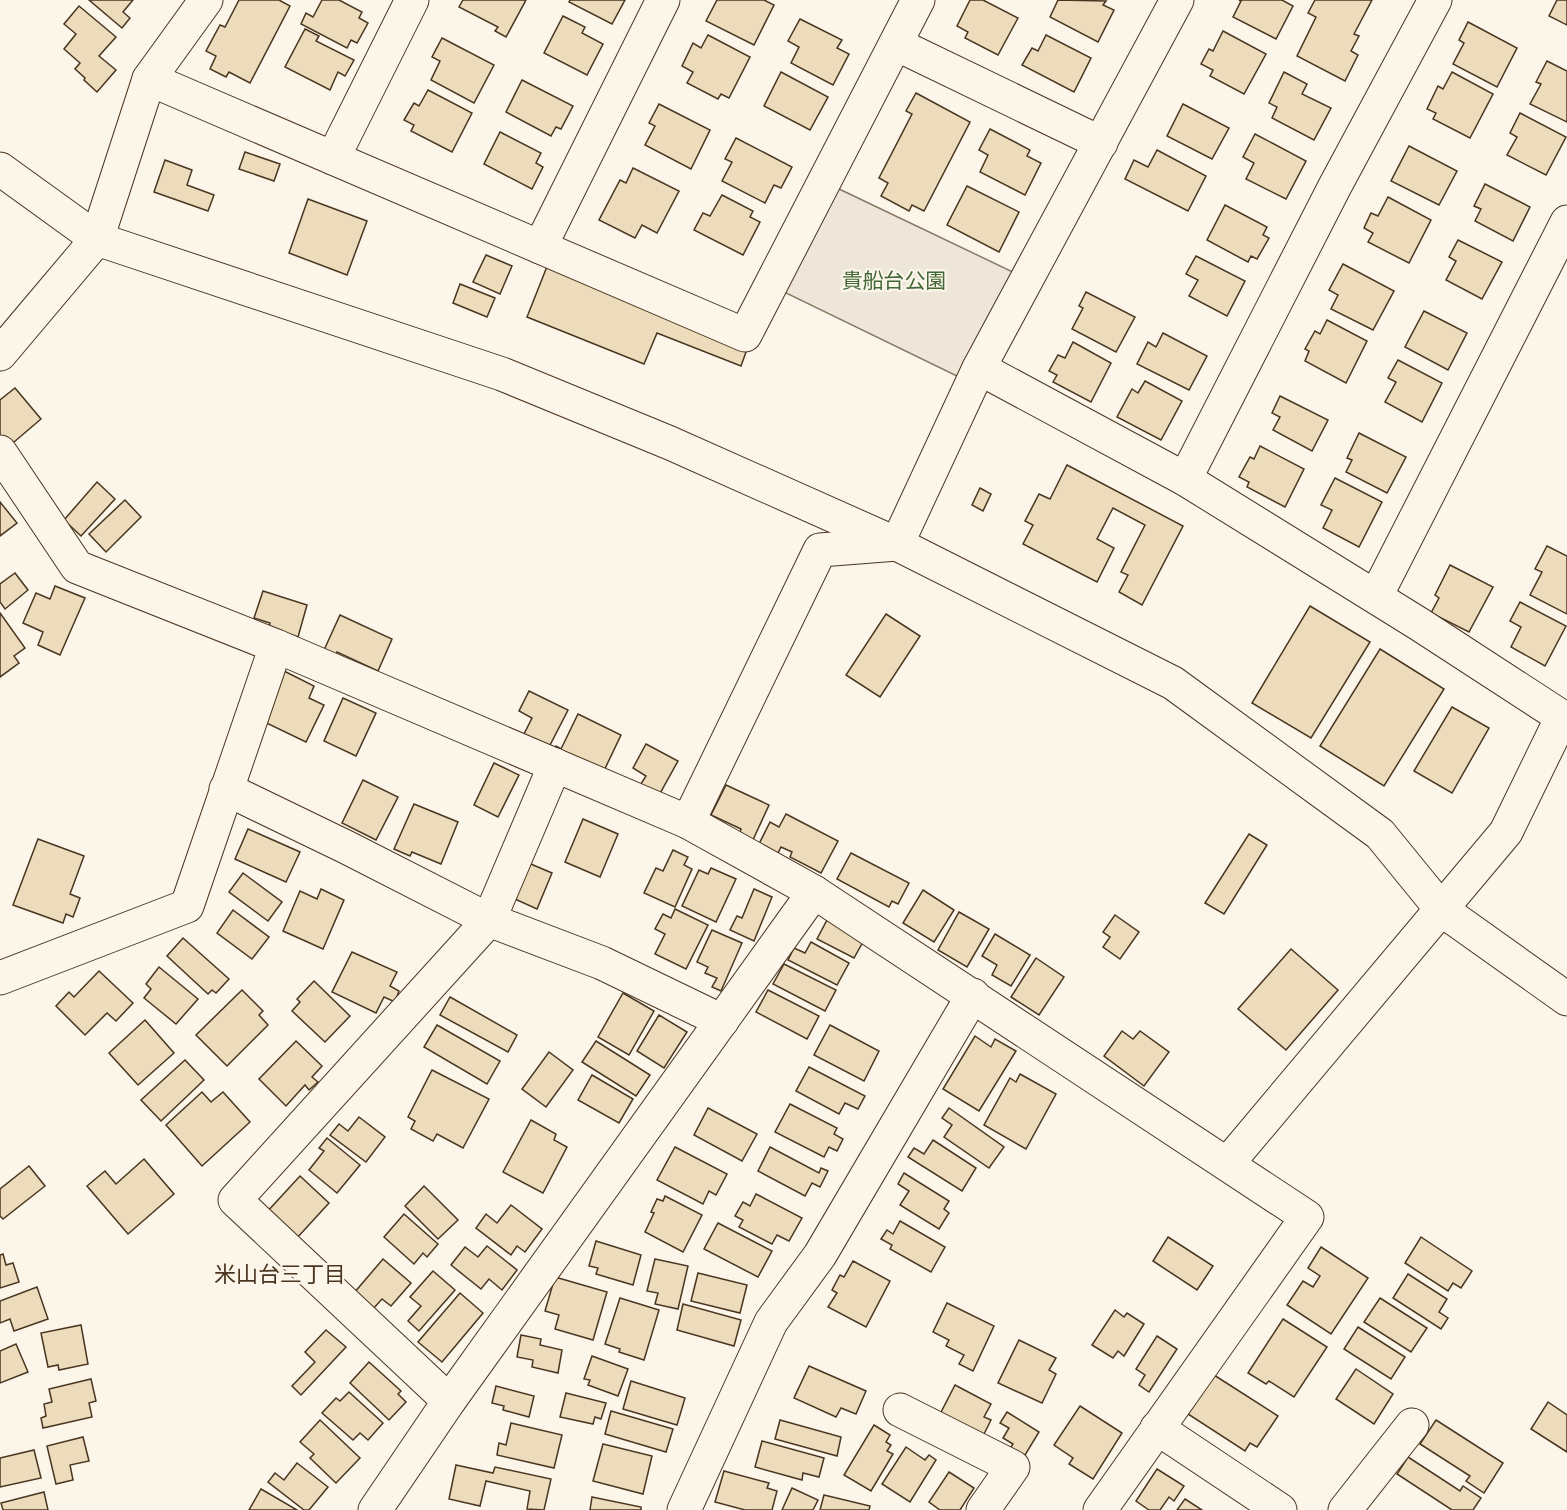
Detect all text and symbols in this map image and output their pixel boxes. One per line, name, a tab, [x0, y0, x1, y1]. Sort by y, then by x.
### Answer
park label: 貴船台公園	[842, 266, 947, 294]
district label: 米山台三丁目	[214, 1258, 346, 1288]

